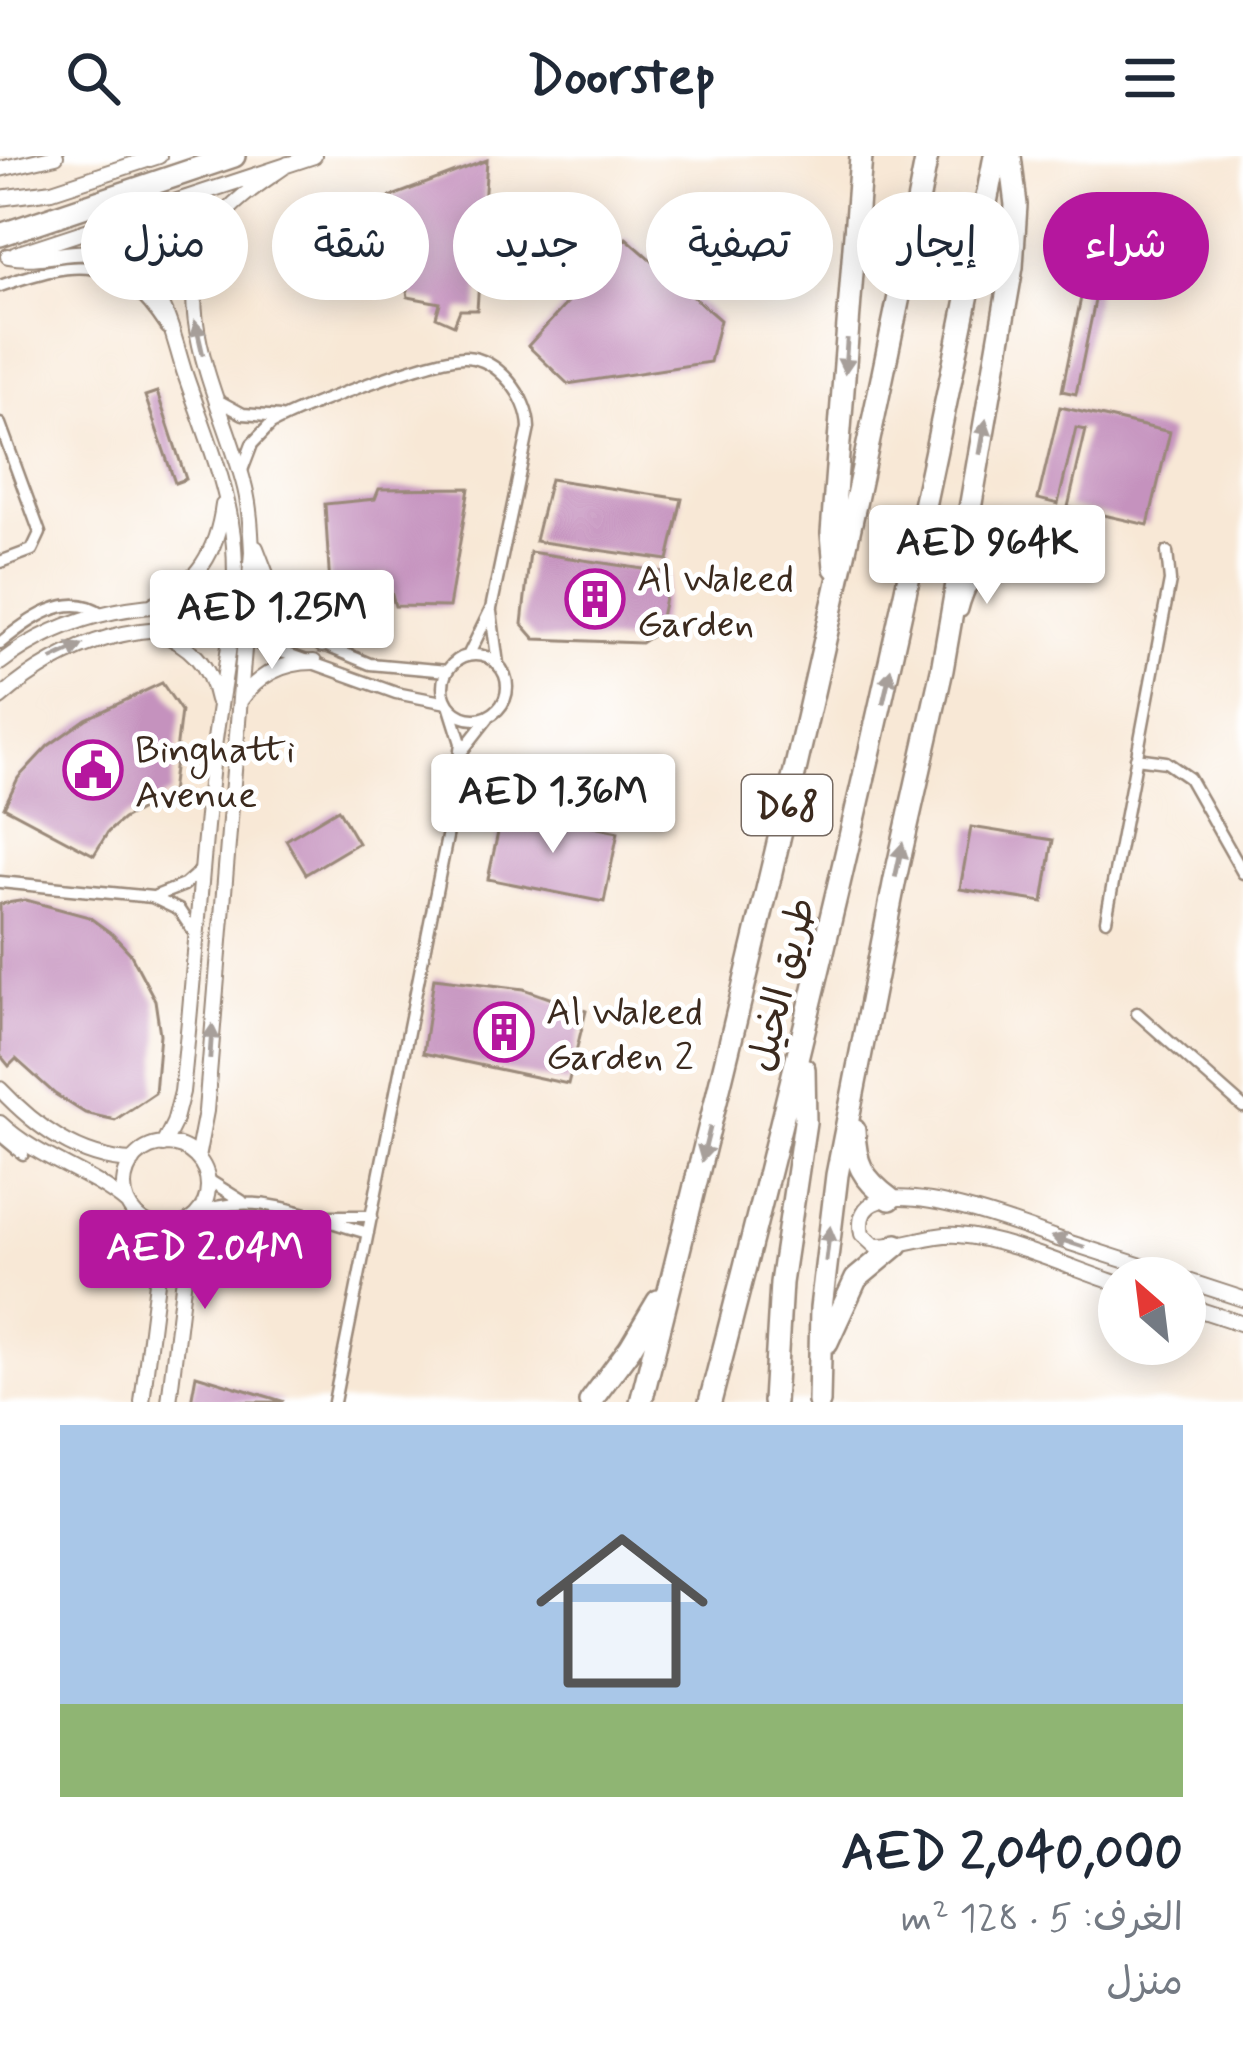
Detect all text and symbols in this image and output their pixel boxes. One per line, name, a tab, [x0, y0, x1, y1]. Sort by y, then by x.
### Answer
text: Doorstep	[527, 43, 716, 114]
icon: search	[60, 45, 126, 111]
icon: menu	[1117, 45, 1183, 111]
chip: منزل	[81, 192, 248, 300]
chip: شقة	[272, 192, 429, 300]
chip: جديد	[453, 192, 622, 300]
chip: تصفية	[646, 192, 833, 300]
chip: إيجار	[857, 192, 1019, 300]
chip: شراء	[1043, 192, 1209, 300]
one-way arrow	[189, 320, 208, 357]
one-way arrow	[837, 338, 856, 376]
one-way arrow	[974, 417, 992, 455]
pin: AED 964K	[863, 505, 1111, 607]
text: AED 964K	[896, 518, 1078, 569]
place label: Al Waleed Garden	[637, 555, 794, 651]
building icon: Al Waleed Garden	[564, 568, 626, 630]
pin: AED 1.25M	[135, 570, 409, 672]
text: AED 1.25M	[177, 583, 367, 634]
one-way arrow	[50, 642, 85, 662]
one-way arrow	[879, 667, 898, 705]
place label: Binghatti Avenue	[135, 726, 295, 822]
public building icon: Binghatti Avenue	[62, 739, 124, 801]
pin: AED 1.36M	[416, 754, 690, 856]
text: AED 1.36M	[458, 767, 648, 818]
road number: D68	[742, 775, 832, 835]
one-way arrow	[891, 841, 910, 879]
street label: طريق الخيل	[737, 893, 830, 1077]
place label: Al Waleed Garden 2	[546, 988, 703, 1084]
building icon: Al Waleed Garden 2	[473, 1001, 535, 1063]
one-way arrow	[202, 1023, 221, 1060]
one-way arrow	[696, 1126, 715, 1163]
pin: AED 2.04M	[68, 1210, 342, 1312]
text: AED 2.04M	[106, 1223, 304, 1274]
one-way arrow	[818, 1224, 837, 1262]
one-way arrow	[1049, 1232, 1086, 1250]
north arrow	[1098, 1257, 1206, 1365]
map controls	[1098, 1257, 1206, 1365]
icon: home	[514, 1503, 730, 1719]
text: AED 2,040,000	[841, 1821, 1183, 1887]
text: الغرف: 5 · 128 m²	[901, 1894, 1183, 1945]
text: منزل	[1106, 1958, 1183, 2009]

